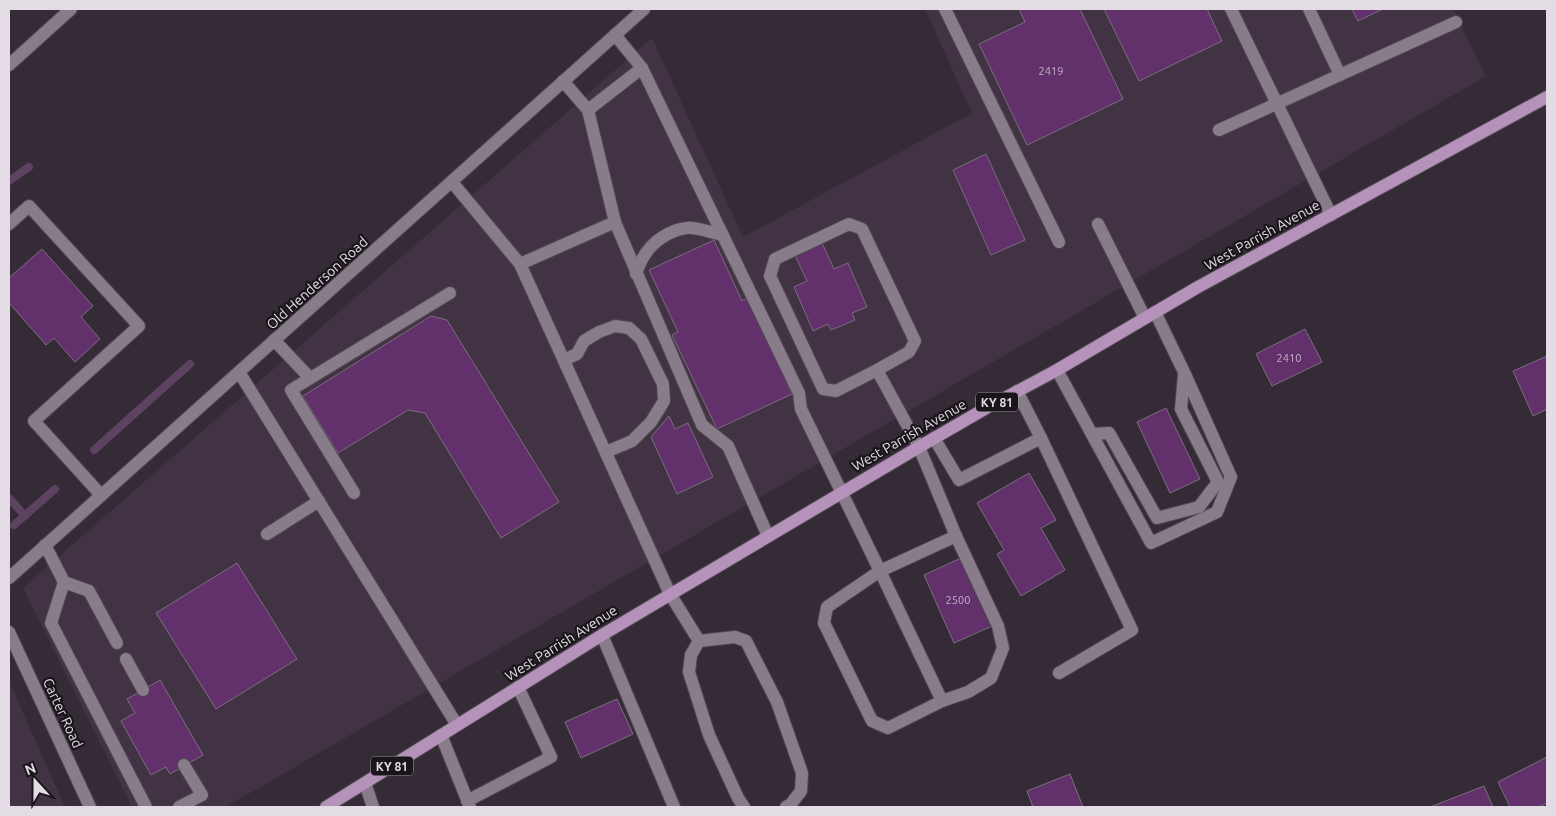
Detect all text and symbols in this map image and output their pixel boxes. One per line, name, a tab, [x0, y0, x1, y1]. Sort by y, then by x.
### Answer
house number: 2419	[1039, 65, 1063, 77]
street label: West Parrish Avenue	[1202, 197, 1322, 273]
street label: Old Henderson Road	[263, 233, 371, 333]
house number: 2410	[1277, 352, 1301, 364]
road number: KY 81	[976, 392, 1018, 412]
street label: West Parrish Avenue	[849, 396, 969, 474]
house number: 2500	[946, 594, 970, 606]
street label: West Parrish Avenue	[502, 602, 620, 684]
street label: Carter Road	[40, 676, 86, 750]
north arrow	[10, 756, 60, 806]
road number: KY 81	[371, 756, 413, 776]
text: N	[23, 760, 38, 778]

